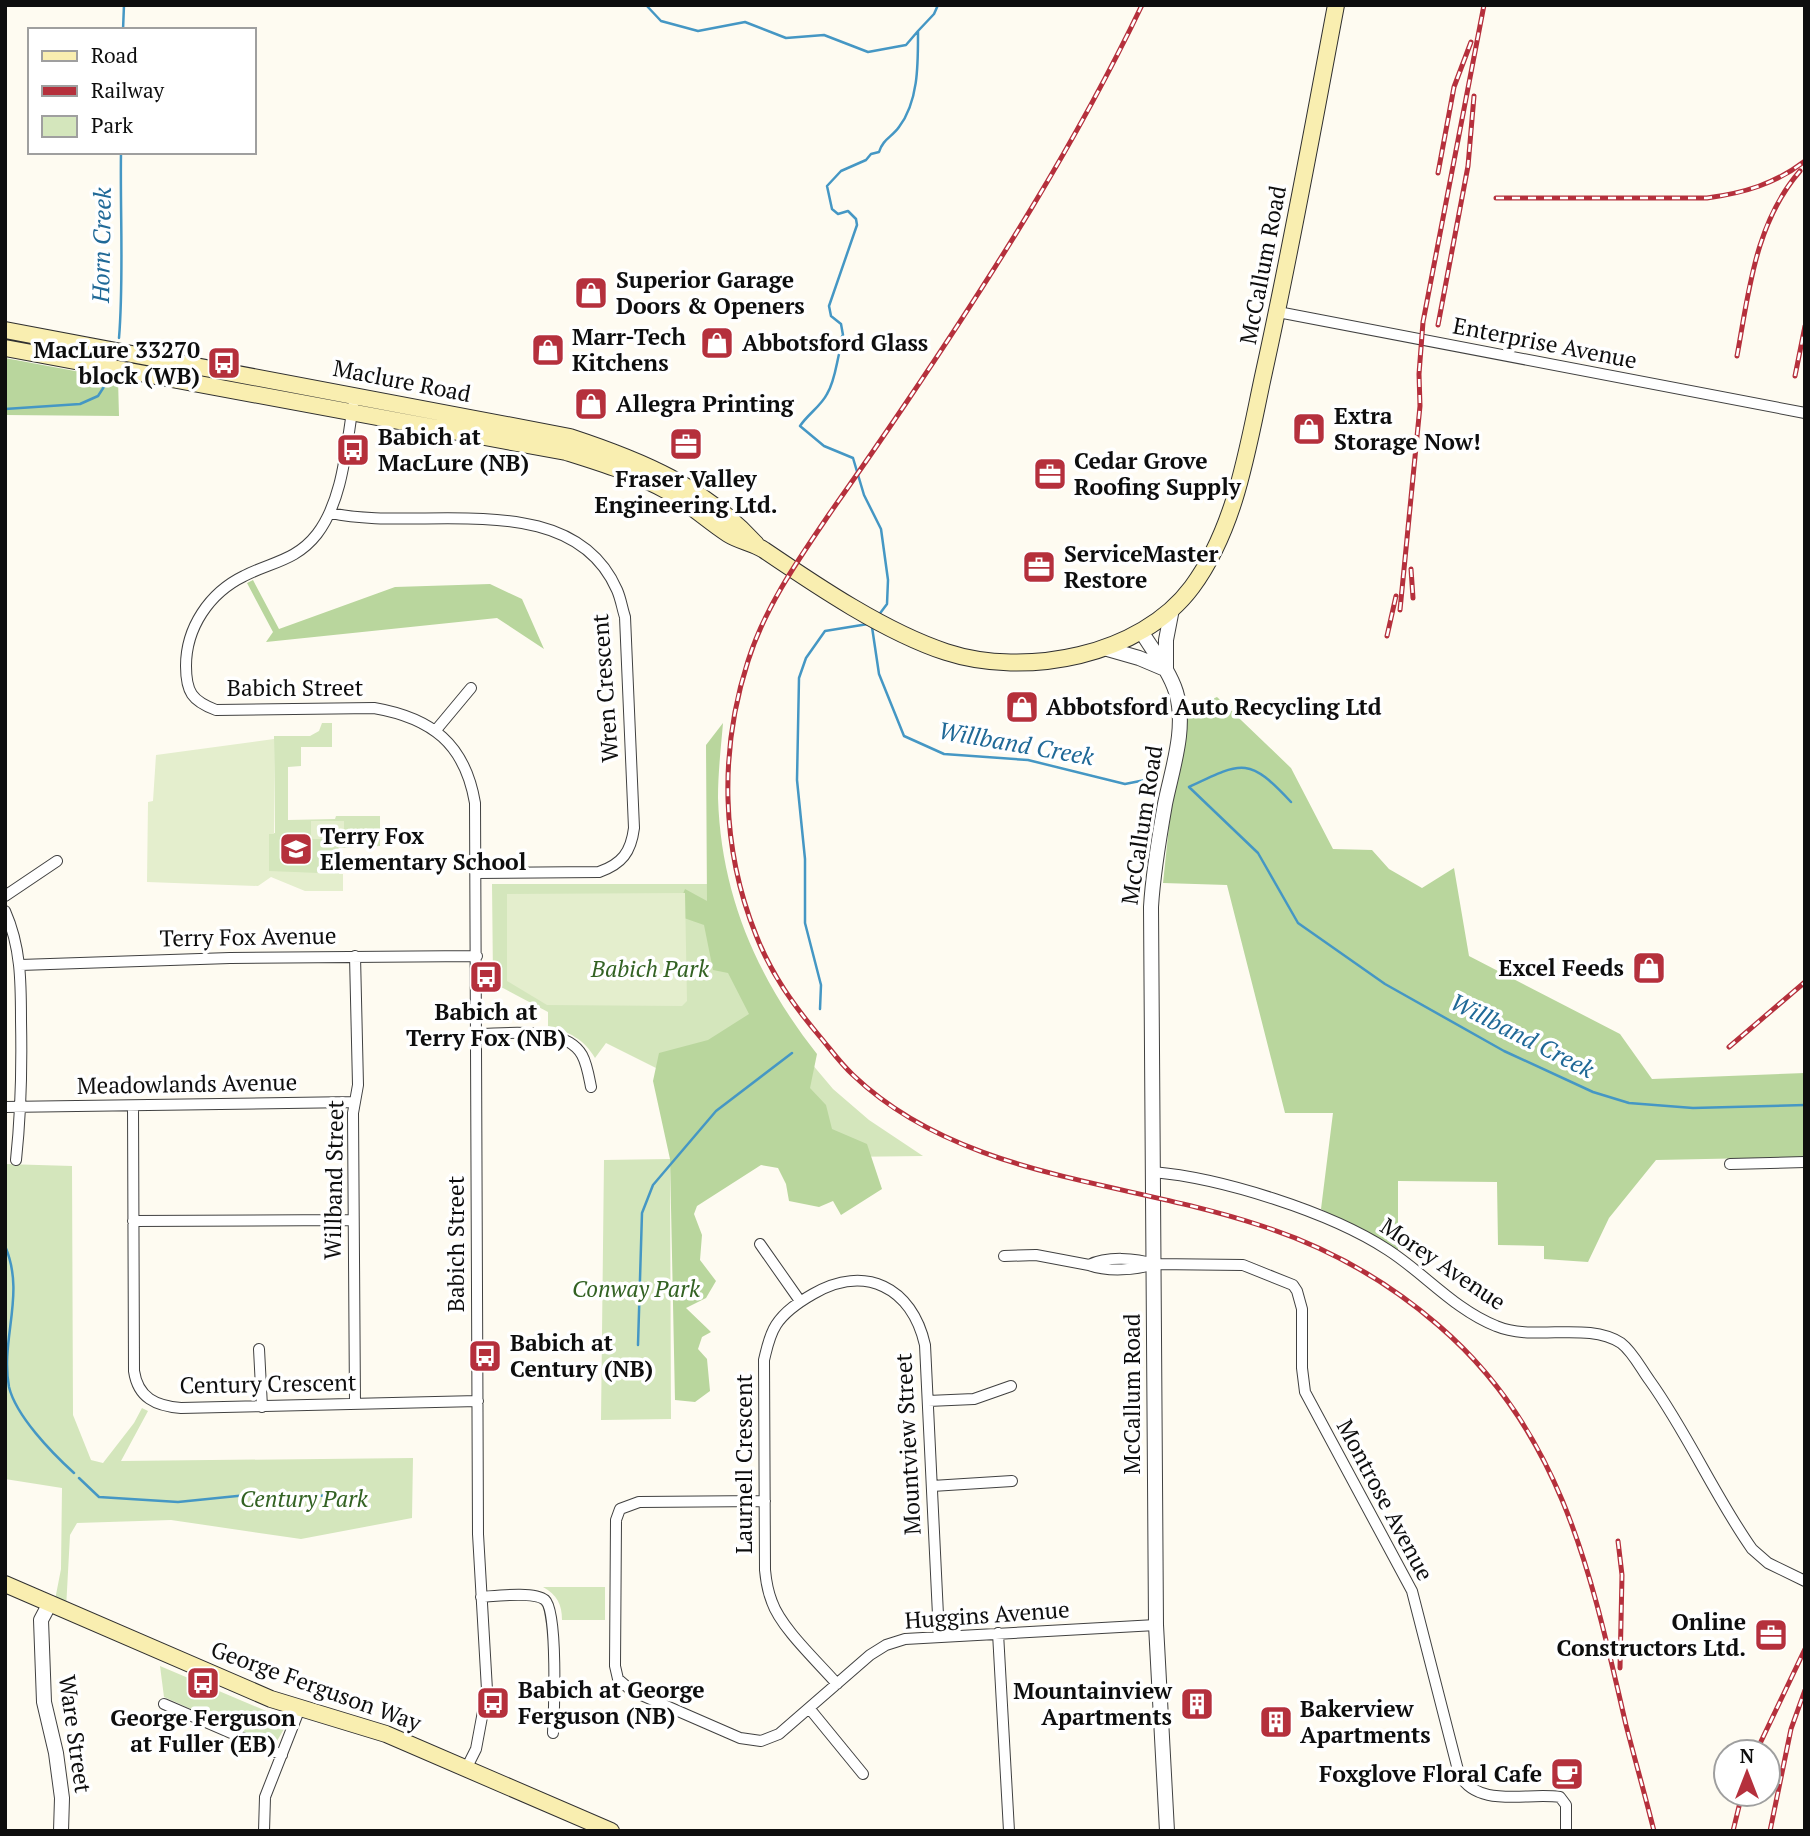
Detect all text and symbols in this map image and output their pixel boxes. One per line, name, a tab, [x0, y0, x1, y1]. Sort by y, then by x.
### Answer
legend	[28, 28, 256, 154]
text: Road	[91, 41, 138, 69]
text: Railway	[91, 76, 165, 104]
text: Park	[91, 111, 133, 139]
street label: McCallum Road	[1232, 183, 1293, 347]
water label: Horn Creek	[84, 186, 118, 304]
place label: Superior Garage Doors & Openers	[616, 264, 805, 321]
shop icon: Superior Garage Doors & Openers	[572, 274, 610, 312]
street label: Enterprise Avenue	[1450, 309, 1640, 376]
place label: Marr-Tech Kitchens	[572, 321, 686, 378]
shop icon: Abbotsford Glass	[698, 324, 736, 362]
place label: Abbotsford Glass	[742, 327, 928, 358]
shop icon: Marr-Tech Kitchens	[529, 331, 567, 369]
place label: MacLure 33270 block (WB)	[34, 334, 200, 391]
bus stop icon: MacLure 33270 block (WB)	[205, 344, 243, 382]
street label: Maclure Road	[331, 352, 474, 409]
shop icon: Allegra Printing	[572, 385, 610, 423]
place label: Allegra Printing	[616, 388, 795, 419]
place label: Extra Storage Now!	[1334, 400, 1481, 457]
shop icon: Extra Storage Now!	[1290, 410, 1328, 448]
place label: Babich at MacLure (NB)	[378, 421, 529, 478]
office icon: Fraser Valley Engineering Ltd.	[667, 425, 705, 463]
bus stop icon: Babich at MacLure (NB)	[334, 431, 372, 469]
place label: Cedar Grove Roofing Supply	[1074, 445, 1242, 502]
office icon: Cedar Grove Roofing Supply	[1031, 455, 1069, 493]
place label: Fraser Valley Engineering Ltd.	[595, 463, 778, 520]
place label: ServiceMaster Restore	[1064, 538, 1219, 595]
office icon: ServiceMaster Restore	[1020, 548, 1058, 586]
street label: Wren Crescent	[584, 612, 625, 763]
street label: Babich Street	[227, 672, 364, 703]
shop icon: Abbotsford Auto Recycling Ltd	[1003, 688, 1041, 726]
place label: Abbotsford Auto Recycling Ltd	[1046, 691, 1382, 722]
water label: Willband Creek	[936, 714, 1097, 773]
street label: McCallum Road	[1114, 743, 1169, 907]
place label: Terry Fox Elementary School	[320, 820, 527, 877]
school or university icon: Terry Fox Elementary School	[277, 830, 315, 868]
street label: Terry Fox Avenue	[159, 919, 337, 954]
shop icon: Excel Feeds	[1630, 949, 1668, 987]
place label: Excel Feeds	[1498, 952, 1624, 983]
park label: Babich Park	[590, 953, 710, 984]
bus stop icon: Babich at Terry Fox (NB)	[467, 958, 505, 996]
water label: Willband Creek	[1445, 985, 1600, 1085]
place label: Babich at Terry Fox (NB)	[406, 996, 566, 1053]
street label: Meadowlands Avenue	[77, 1066, 297, 1101]
street label: Willband Street	[317, 1099, 350, 1260]
street label: Babich Street	[440, 1175, 471, 1312]
street label: Morey Avenue	[1375, 1210, 1512, 1317]
park label: Conway Park	[572, 1273, 701, 1304]
street label: McCallum Road	[1116, 1313, 1147, 1474]
place label: Babich at Century (NB)	[510, 1327, 653, 1384]
bus stop icon: Babich at Century (NB)	[466, 1337, 504, 1375]
street label: Mountview Street	[887, 1352, 928, 1536]
street label: Century Crescent	[179, 1366, 357, 1401]
street label: Laurnell Crescent	[728, 1373, 759, 1554]
street label: Montrose Avenue	[1330, 1414, 1441, 1586]
park label: Century Park	[240, 1483, 369, 1514]
street label: Huggins Avenue	[904, 1593, 1070, 1636]
place label: Online Constructors Ltd.	[1556, 1606, 1746, 1663]
office icon: Online Constructors Ltd.	[1752, 1616, 1790, 1654]
street label: George Ferguson Way	[207, 1633, 426, 1738]
bus stop icon: George Ferguson at Fuller (EB)	[184, 1664, 222, 1702]
street label: Ware Street	[52, 1673, 99, 1795]
place label: Babich at George Ferguson (NB)	[518, 1674, 705, 1731]
place label: Mountainview Apartments	[1013, 1675, 1173, 1732]
bus stop icon: Babich at George Ferguson (NB)	[474, 1684, 512, 1722]
building icon: Mountainview Apartments	[1178, 1685, 1216, 1723]
place label: Bakerview Apartments	[1300, 1693, 1431, 1750]
place label: George Ferguson at Fuller (EB)	[110, 1702, 296, 1759]
building icon: Bakerview Apartments	[1257, 1703, 1295, 1741]
north arrow	[1712, 1738, 1782, 1808]
text: N	[1740, 1743, 1755, 1768]
cafe icon: Foxglove Floral Cafe	[1548, 1755, 1586, 1793]
place label: Foxglove Floral Cafe	[1319, 1758, 1542, 1789]

